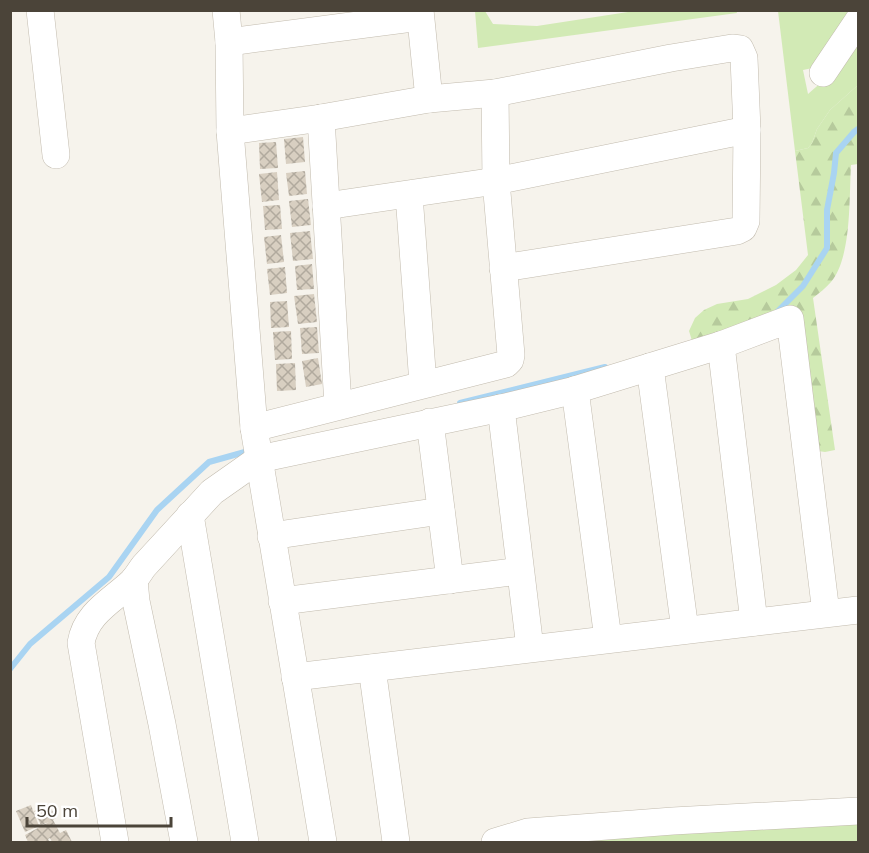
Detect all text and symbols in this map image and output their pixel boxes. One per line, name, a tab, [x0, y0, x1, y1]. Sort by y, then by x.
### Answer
scale bar	[27, 790, 171, 828]
text: 50 m	[36, 799, 78, 822]

